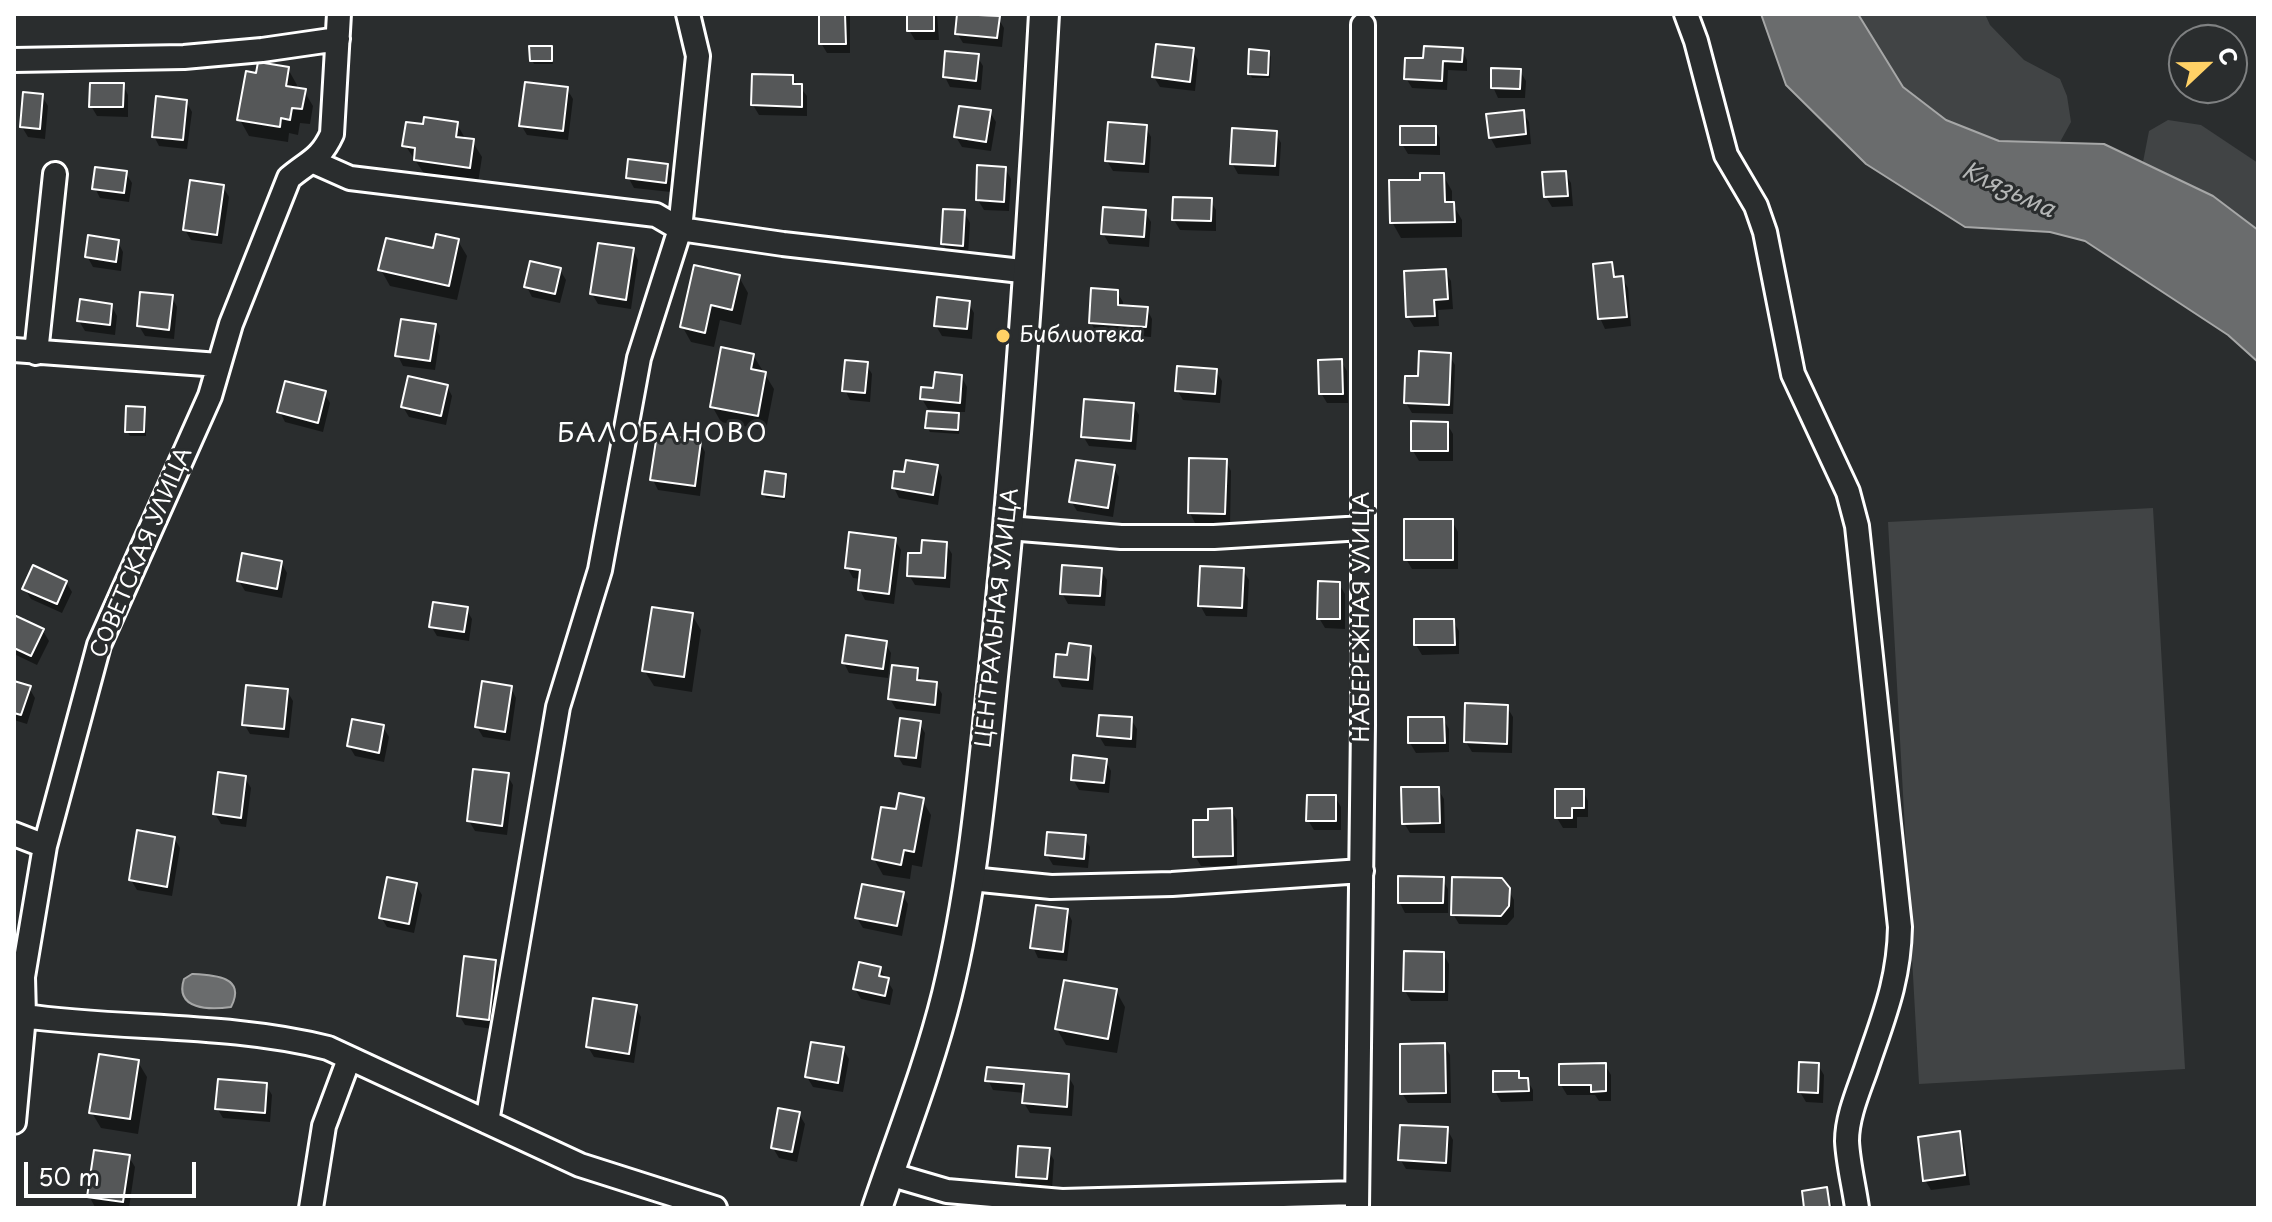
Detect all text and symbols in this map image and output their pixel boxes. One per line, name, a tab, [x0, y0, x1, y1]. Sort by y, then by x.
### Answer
north arrow	[2168, 24, 2248, 104]
text: С	[2210, 42, 2247, 69]
water label: Клязьма	[1957, 157, 2059, 225]
place label: Библиотека	[1019, 323, 1144, 349]
marker: Библиотека	[994, 327, 1012, 345]
district label: БАЛОБАНОВО	[557, 419, 769, 451]
street label: СОВЕТСКАЯ УЛИЦА	[86, 444, 198, 662]
street label: ЦЕНТРАЛЬНАЯ УЛИЦА	[971, 487, 1025, 749]
street label: НАБЕРЕЖНАЯ УЛИЦА	[1350, 492, 1376, 742]
scale bar	[28, 1146, 200, 1196]
text: 50 m	[38, 1158, 100, 1194]

